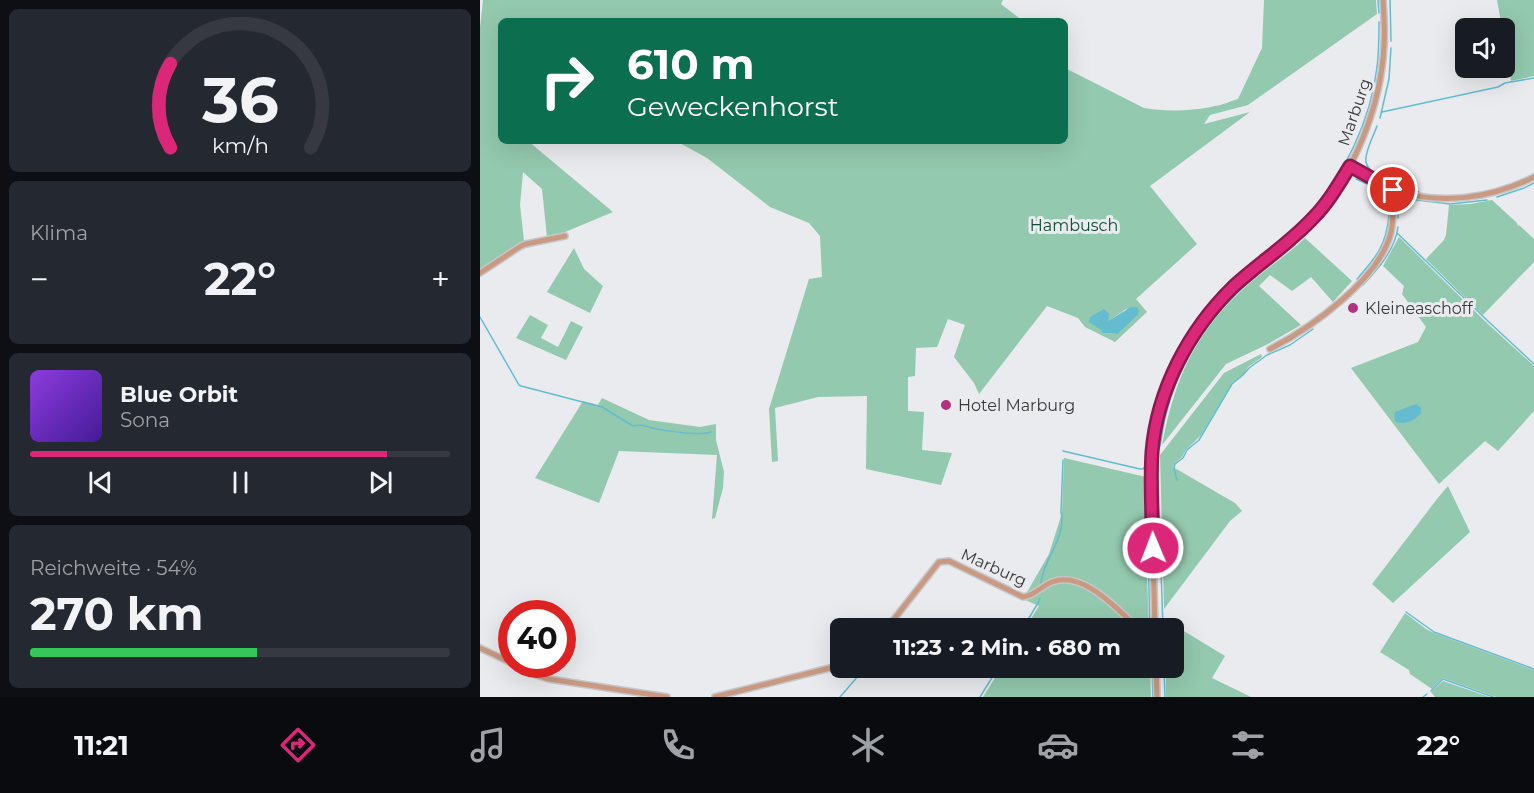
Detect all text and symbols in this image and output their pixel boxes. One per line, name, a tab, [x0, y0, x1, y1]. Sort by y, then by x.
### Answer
map controls	[1455, 18, 1515, 78]
button: sound	[1455, 18, 1515, 78]
text: 610 m	[627, 38, 755, 90]
icon: right	[528, 42, 606, 120]
text: 36	[201, 62, 278, 138]
street label: Marburg	[1334, 76, 1375, 148]
text: Geweckenhorst	[627, 90, 839, 123]
text: km/h	[211, 132, 269, 158]
pin	[1367, 164, 1418, 215]
icon: arrive	[1376, 173, 1409, 206]
park label: Hambusch	[1030, 216, 1118, 235]
text: Klima	[30, 221, 88, 245]
text: 22°	[204, 251, 276, 306]
text: −	[30, 259, 49, 299]
text: +	[431, 259, 450, 299]
place label: Kleineaschoff	[1365, 299, 1473, 318]
marker: Kleineaschoff	[1346, 301, 1360, 315]
text: Blue Orbit	[120, 381, 238, 408]
place label: Hotel Marburg	[958, 396, 1075, 415]
marker: Hotel Marburg	[939, 398, 953, 412]
text: Sona	[120, 408, 170, 432]
icon: previous	[84, 466, 117, 499]
icon: pause	[224, 466, 257, 499]
icon: next	[364, 466, 397, 499]
position arrow	[1121, 516, 1185, 580]
street label: Marburg	[958, 545, 1030, 590]
text: Reichweite · 54%	[30, 556, 197, 580]
text: 270 km	[30, 586, 203, 641]
speed limit sign: 40	[498, 600, 576, 678]
text: 11:23 · 2 Min. · 680 m	[893, 634, 1121, 661]
icon: directions	[277, 724, 319, 766]
icon: music	[467, 724, 509, 766]
icon: phone	[657, 724, 699, 766]
icon: climate	[847, 724, 889, 766]
icon: car	[1037, 724, 1079, 766]
icon: filters	[1227, 724, 1269, 766]
text: 11:21	[74, 729, 129, 762]
text: 22°	[1417, 729, 1460, 762]

